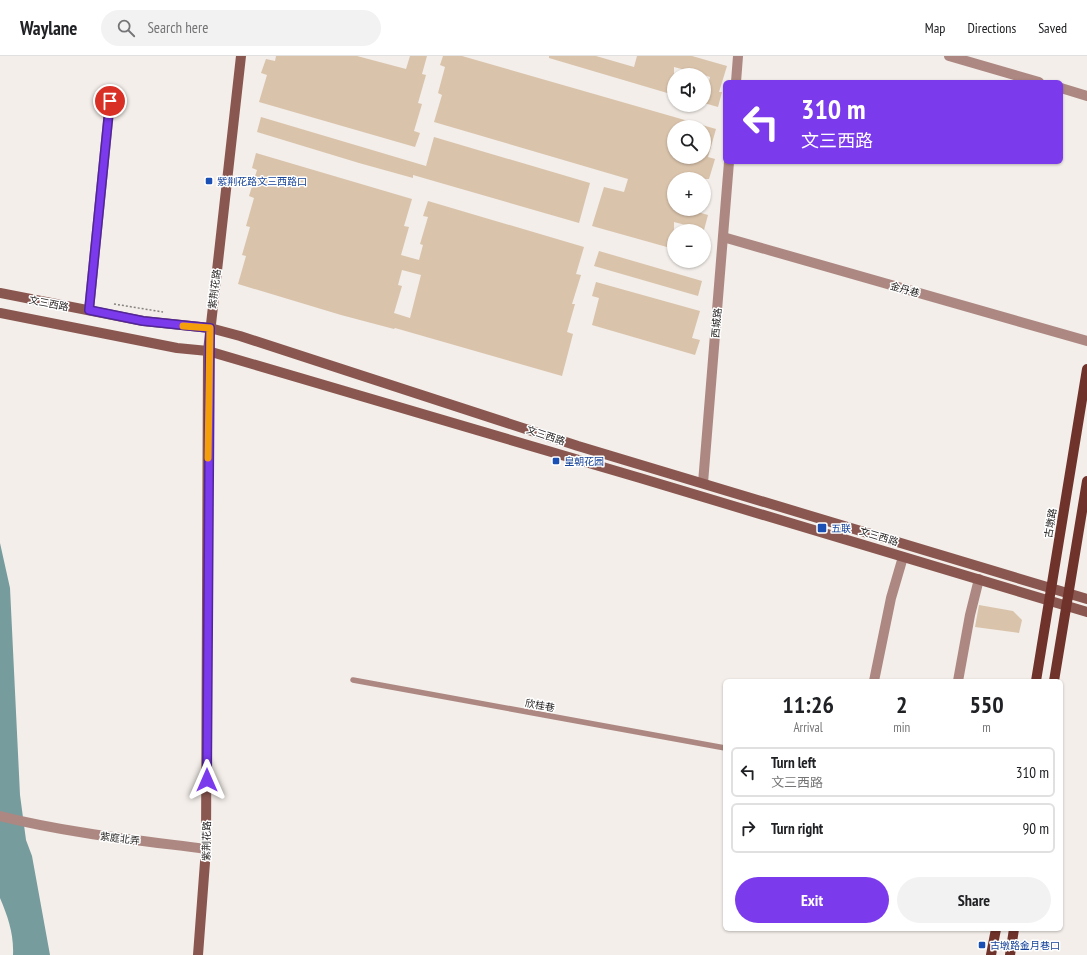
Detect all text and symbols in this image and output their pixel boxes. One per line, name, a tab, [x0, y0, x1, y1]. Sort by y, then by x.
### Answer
search box	[101, 10, 381, 46]
text: Waylane	[20, 16, 77, 40]
icon: search	[115, 17, 137, 39]
text: Search here	[147, 18, 208, 37]
text: Map	[925, 19, 945, 37]
text: Directions	[967, 19, 1016, 37]
text: Saved	[1038, 19, 1067, 37]
map controls	[667, 68, 711, 268]
button: sound	[667, 68, 711, 112]
pin	[93, 84, 127, 118]
icon: arrive	[99, 90, 121, 112]
text: 310 m	[801, 90, 865, 127]
icon: left	[735, 96, 787, 148]
button: search	[667, 120, 711, 164]
text: 文三西路	[801, 129, 873, 152]
button: +	[667, 172, 711, 216]
place label: 紫荆花路文三西路口	[217, 175, 307, 188]
marker: 紫荆花路文三西路口	[204, 176, 214, 186]
button: −	[667, 224, 711, 268]
street label: 紫荆花路	[206, 268, 223, 310]
street label: 金丹巷	[889, 279, 921, 300]
street label: 文三西路	[28, 293, 70, 314]
street label: 西城路	[709, 308, 724, 339]
street label: 文三西路	[525, 423, 567, 448]
place label: 皇朝花园	[564, 455, 604, 468]
marker: 皇朝花园	[551, 456, 561, 466]
street label: 古墩路	[1042, 507, 1059, 539]
marker: 五联	[816, 522, 828, 534]
place label: 五联	[831, 522, 851, 535]
street label: 文三西路	[858, 524, 900, 549]
text: 11:26	[782, 689, 834, 720]
text: 2	[896, 689, 907, 720]
text: 550	[969, 689, 1004, 720]
street label: 欣桂巷	[524, 696, 556, 714]
text: Arrival	[793, 719, 823, 736]
text: min	[893, 719, 910, 736]
text: m	[982, 719, 991, 736]
text: Turn left	[771, 753, 816, 772]
position arrow	[186, 759, 228, 801]
icon: left	[737, 761, 759, 783]
text: 310 m	[1016, 763, 1049, 782]
text: 文三西路	[771, 774, 823, 791]
icon: right	[737, 817, 759, 839]
text: Turn right	[771, 819, 823, 838]
text: 90 m	[1023, 819, 1049, 838]
street label: 紫荆花路	[200, 821, 213, 861]
street label: 紫庭北弄	[99, 830, 141, 847]
button: Exit	[735, 877, 889, 923]
button: Share	[897, 877, 1051, 923]
place label: 古墩路金月巷口	[990, 939, 1060, 952]
marker: 古墩路金月巷口	[977, 940, 987, 950]

